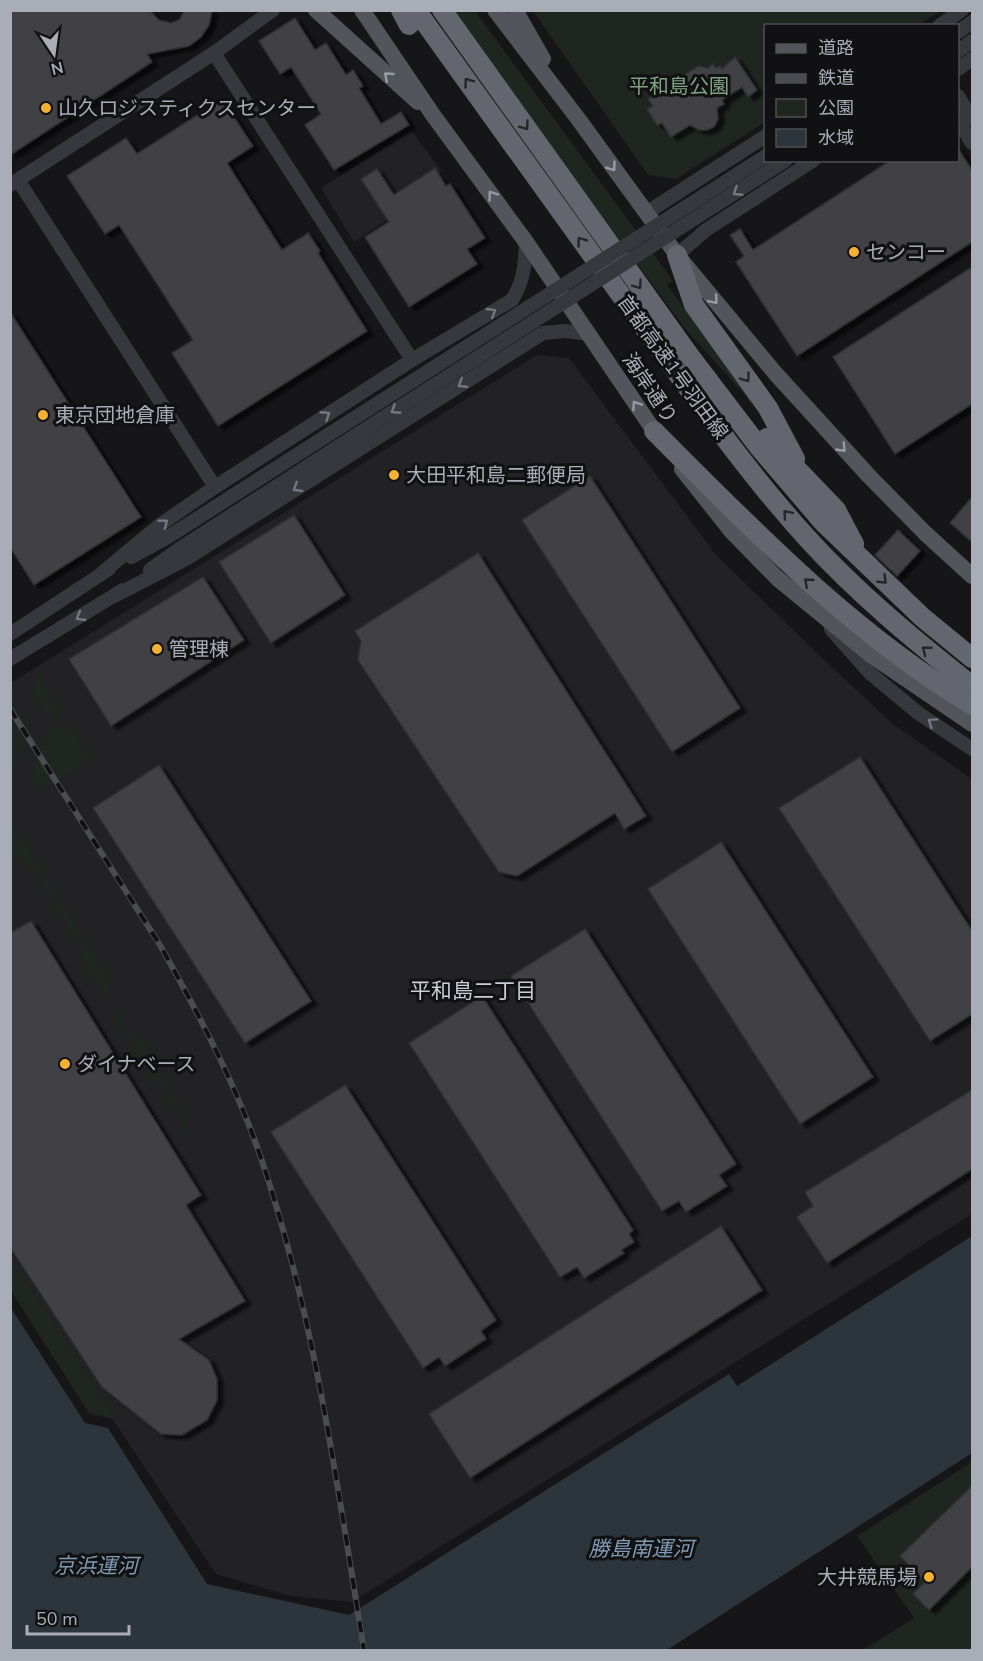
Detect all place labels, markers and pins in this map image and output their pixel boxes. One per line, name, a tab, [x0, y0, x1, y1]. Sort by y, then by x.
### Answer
place label: 山久ロジスティクスセンター	[58, 95, 316, 122]
marker: 山久ロジスティクスセンター	[39, 101, 53, 115]
place label: センコー	[866, 239, 946, 266]
marker: センコー	[847, 245, 861, 259]
place label: 東京団地倉庫	[55, 402, 175, 429]
marker: 東京団地倉庫	[36, 408, 50, 422]
place label: 大田平和島二郵便局	[406, 462, 586, 489]
marker: 大田平和島二郵便局	[387, 468, 401, 482]
place label: 管理棟	[169, 636, 229, 663]
marker: 管理棟	[150, 642, 164, 656]
place label: ダイナベース	[77, 1051, 196, 1078]
marker: ダイナベース	[58, 1057, 72, 1071]
place label: 大井競馬場	[817, 1564, 917, 1591]
marker: 大井競馬場	[922, 1570, 936, 1584]

